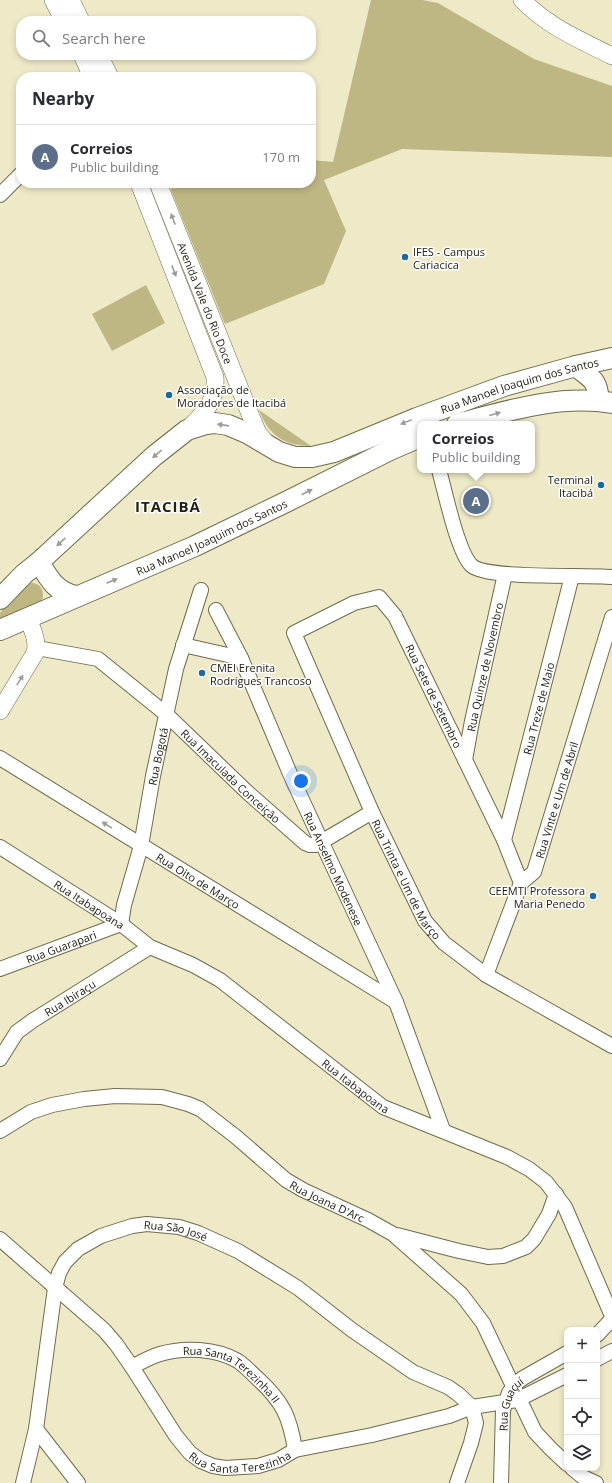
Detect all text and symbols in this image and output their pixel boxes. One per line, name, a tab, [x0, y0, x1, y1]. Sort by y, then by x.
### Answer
search box	[16, 16, 316, 60]
icon: search	[30, 27, 52, 49]
text: Search here	[62, 28, 146, 48]
text: Nearby	[32, 87, 94, 110]
text: Correios	[70, 138, 133, 158]
text: A	[41, 148, 49, 166]
text: 170 m	[262, 148, 300, 166]
text: Public building	[70, 158, 159, 176]
one-way arrow	[170, 214, 176, 225]
street label: Avenida Vale do Rio Doce	[175, 240, 237, 366]
place label: IFES - Campus Cariacica	[413, 244, 485, 272]
marker: IFES - Campus Cariacica	[400, 252, 410, 262]
one-way arrow	[172, 266, 178, 278]
street label: Rua Manoel Joaquim dos Santos	[438, 354, 600, 416]
place label: Associação de Moradores de Itacibá	[177, 382, 286, 410]
marker: Associação de Moradores de Itacibá	[164, 390, 174, 400]
one-way arrow	[489, 411, 501, 417]
one-way arrow	[400, 420, 412, 426]
popup	[417, 421, 535, 473]
one-way arrow	[217, 422, 229, 428]
text: Correios	[432, 428, 494, 448]
text: Public building	[432, 448, 520, 466]
one-way arrow	[151, 449, 162, 458]
place label: Terminal Itacibá	[548, 472, 593, 500]
marker: Terminal Itacibá	[596, 480, 606, 490]
pin: A	[463, 486, 489, 516]
one-way arrow	[301, 489, 312, 495]
street label: Rua Manoel Joaquim dos Santos	[133, 495, 289, 578]
district label: ITACIBÁ	[135, 496, 201, 516]
one-way arrow	[56, 537, 66, 547]
one-way arrow	[107, 578, 118, 584]
street label: Rua Quinze de Novembro	[463, 601, 506, 733]
street label: Rua Sete de Setembro	[402, 642, 466, 751]
place label: CMEI Erenita Rodrigues Trancoso	[210, 660, 312, 688]
street label: Rua Treze de Maio	[519, 660, 557, 756]
marker: CMEI Erenita Rodrigues Trancoso	[197, 668, 207, 678]
one-way arrow	[16, 674, 23, 686]
street label: Rua Imaculada Conceição	[178, 725, 284, 826]
street label: Rua Bogotá	[144, 726, 171, 786]
street label: Rua Vinte e Um de Abril	[531, 740, 581, 860]
your location	[291, 771, 311, 791]
street label: Rua Anselmo Modenese	[301, 809, 367, 928]
street label: Rua Trinta e Um de Março	[369, 817, 445, 942]
one-way arrow	[102, 821, 113, 829]
street label: Rua Oito de Março	[154, 849, 243, 912]
street label: Rua Itabapoana	[51, 876, 128, 932]
place label: CEEMTI Professora Maria Penedo	[489, 883, 585, 911]
marker: CEEMTI Professora Maria Penedo	[588, 891, 598, 901]
street label: Rua Guarapari	[24, 926, 98, 966]
street label: Rua Ibiraçu	[41, 976, 98, 1019]
street label: Rua Itabapoana	[319, 1055, 391, 1116]
street label: Rua Joana D'Arc	[287, 1176, 367, 1225]
street label: Rua São José	[143, 1216, 210, 1244]
map controls	[564, 1327, 600, 1471]
button: +	[564, 1327, 600, 1363]
street label: Rua Santa Terezinha II	[182, 1342, 284, 1405]
button: −	[564, 1363, 600, 1399]
street label: Rua Guaçuí	[495, 1373, 526, 1431]
button: locate	[564, 1399, 600, 1435]
button: layers	[564, 1435, 600, 1471]
street label: Rua Santa Terezinha	[189, 1443, 293, 1457]
text: Rua Santa Terezinha	[186, 1447, 293, 1476]

